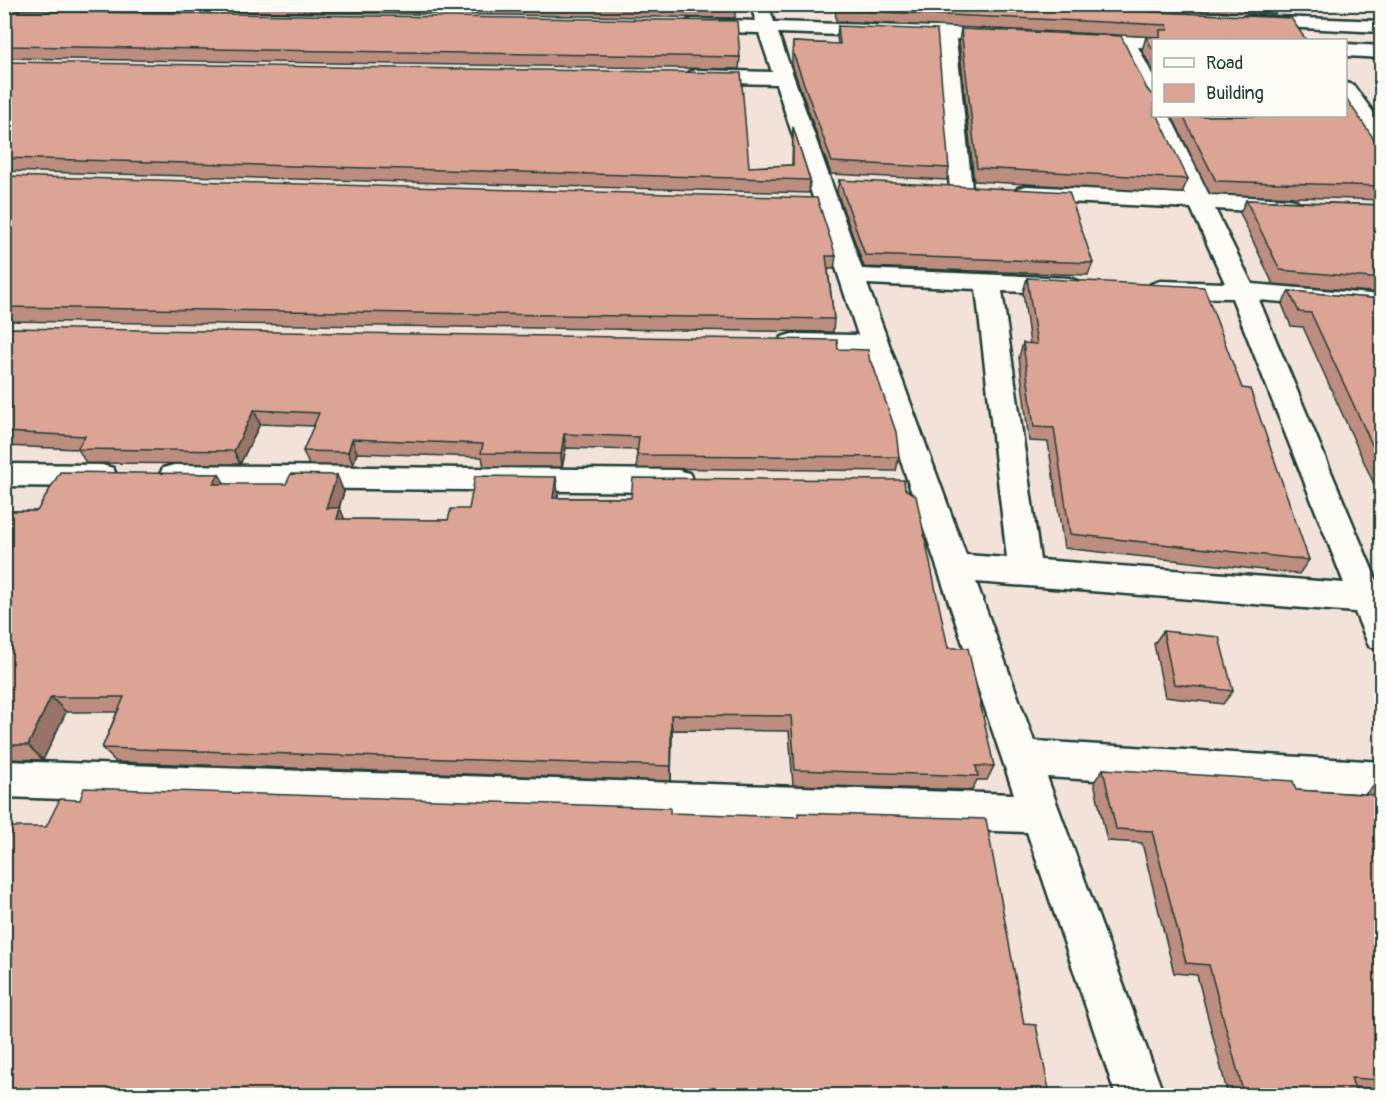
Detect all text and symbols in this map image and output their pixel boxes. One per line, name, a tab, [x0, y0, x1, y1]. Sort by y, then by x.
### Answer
legend	[1152, 39, 1347, 117]
text: Road	[1206, 52, 1243, 75]
text: Building	[1206, 82, 1264, 105]

